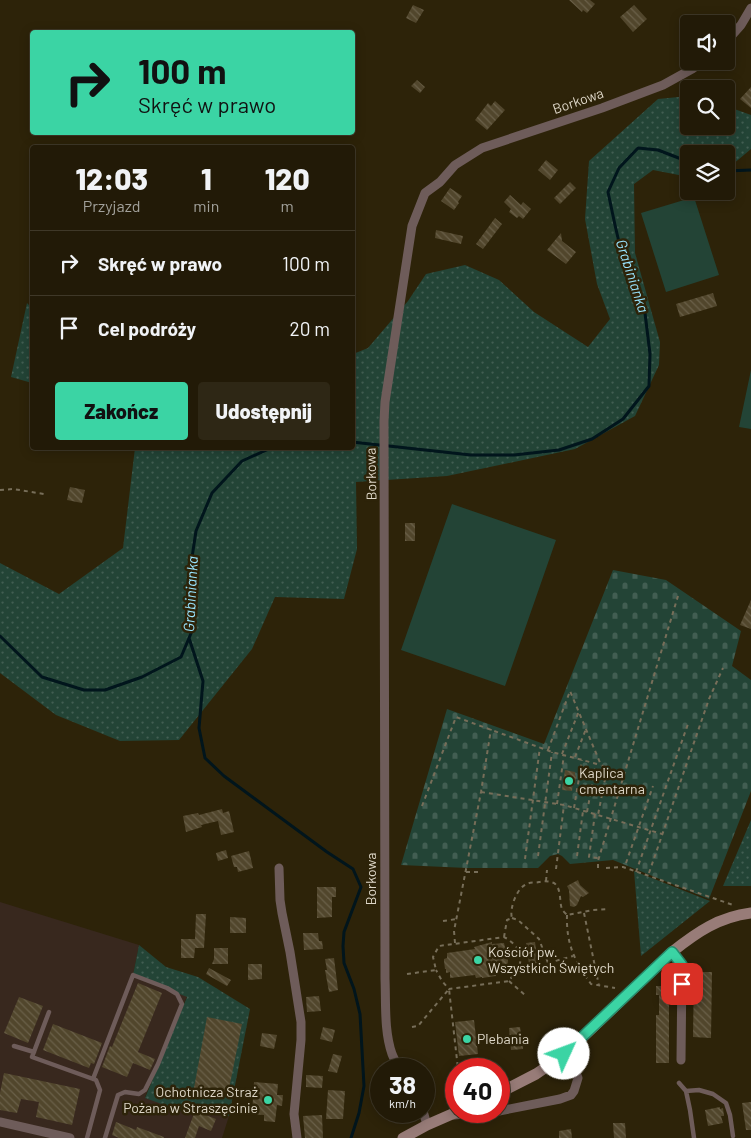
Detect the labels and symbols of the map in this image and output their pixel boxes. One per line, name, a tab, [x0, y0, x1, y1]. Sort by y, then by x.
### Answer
street label: Borkowa	[550, 84, 606, 117]
water label: Grabinianka	[613, 237, 653, 315]
street label: Borkowa	[362, 448, 379, 501]
water label: Grabinianka	[179, 555, 201, 632]
place label: Kaplica cmentarna	[579, 764, 645, 797]
marker: Kaplica cmentarna	[563, 775, 575, 787]
street label: Borkowa	[362, 853, 379, 905]
place label: Kościół pw. Wszystkich Świętych	[488, 943, 614, 976]
marker: Kościół pw. Wszystkich Świętych	[472, 954, 484, 966]
pin	[661, 963, 703, 1005]
position arrow	[537, 1027, 589, 1079]
place label: Plebania	[477, 1030, 529, 1047]
marker: Plebania	[461, 1033, 473, 1045]
speed limit sign: 40	[445, 1058, 510, 1123]
place label: Ochotnicza Straż Pożana w Straszęcinie	[123, 1083, 258, 1116]
marker: Ochotnicza Straż Pożana w Straszęcinie	[262, 1094, 274, 1106]

